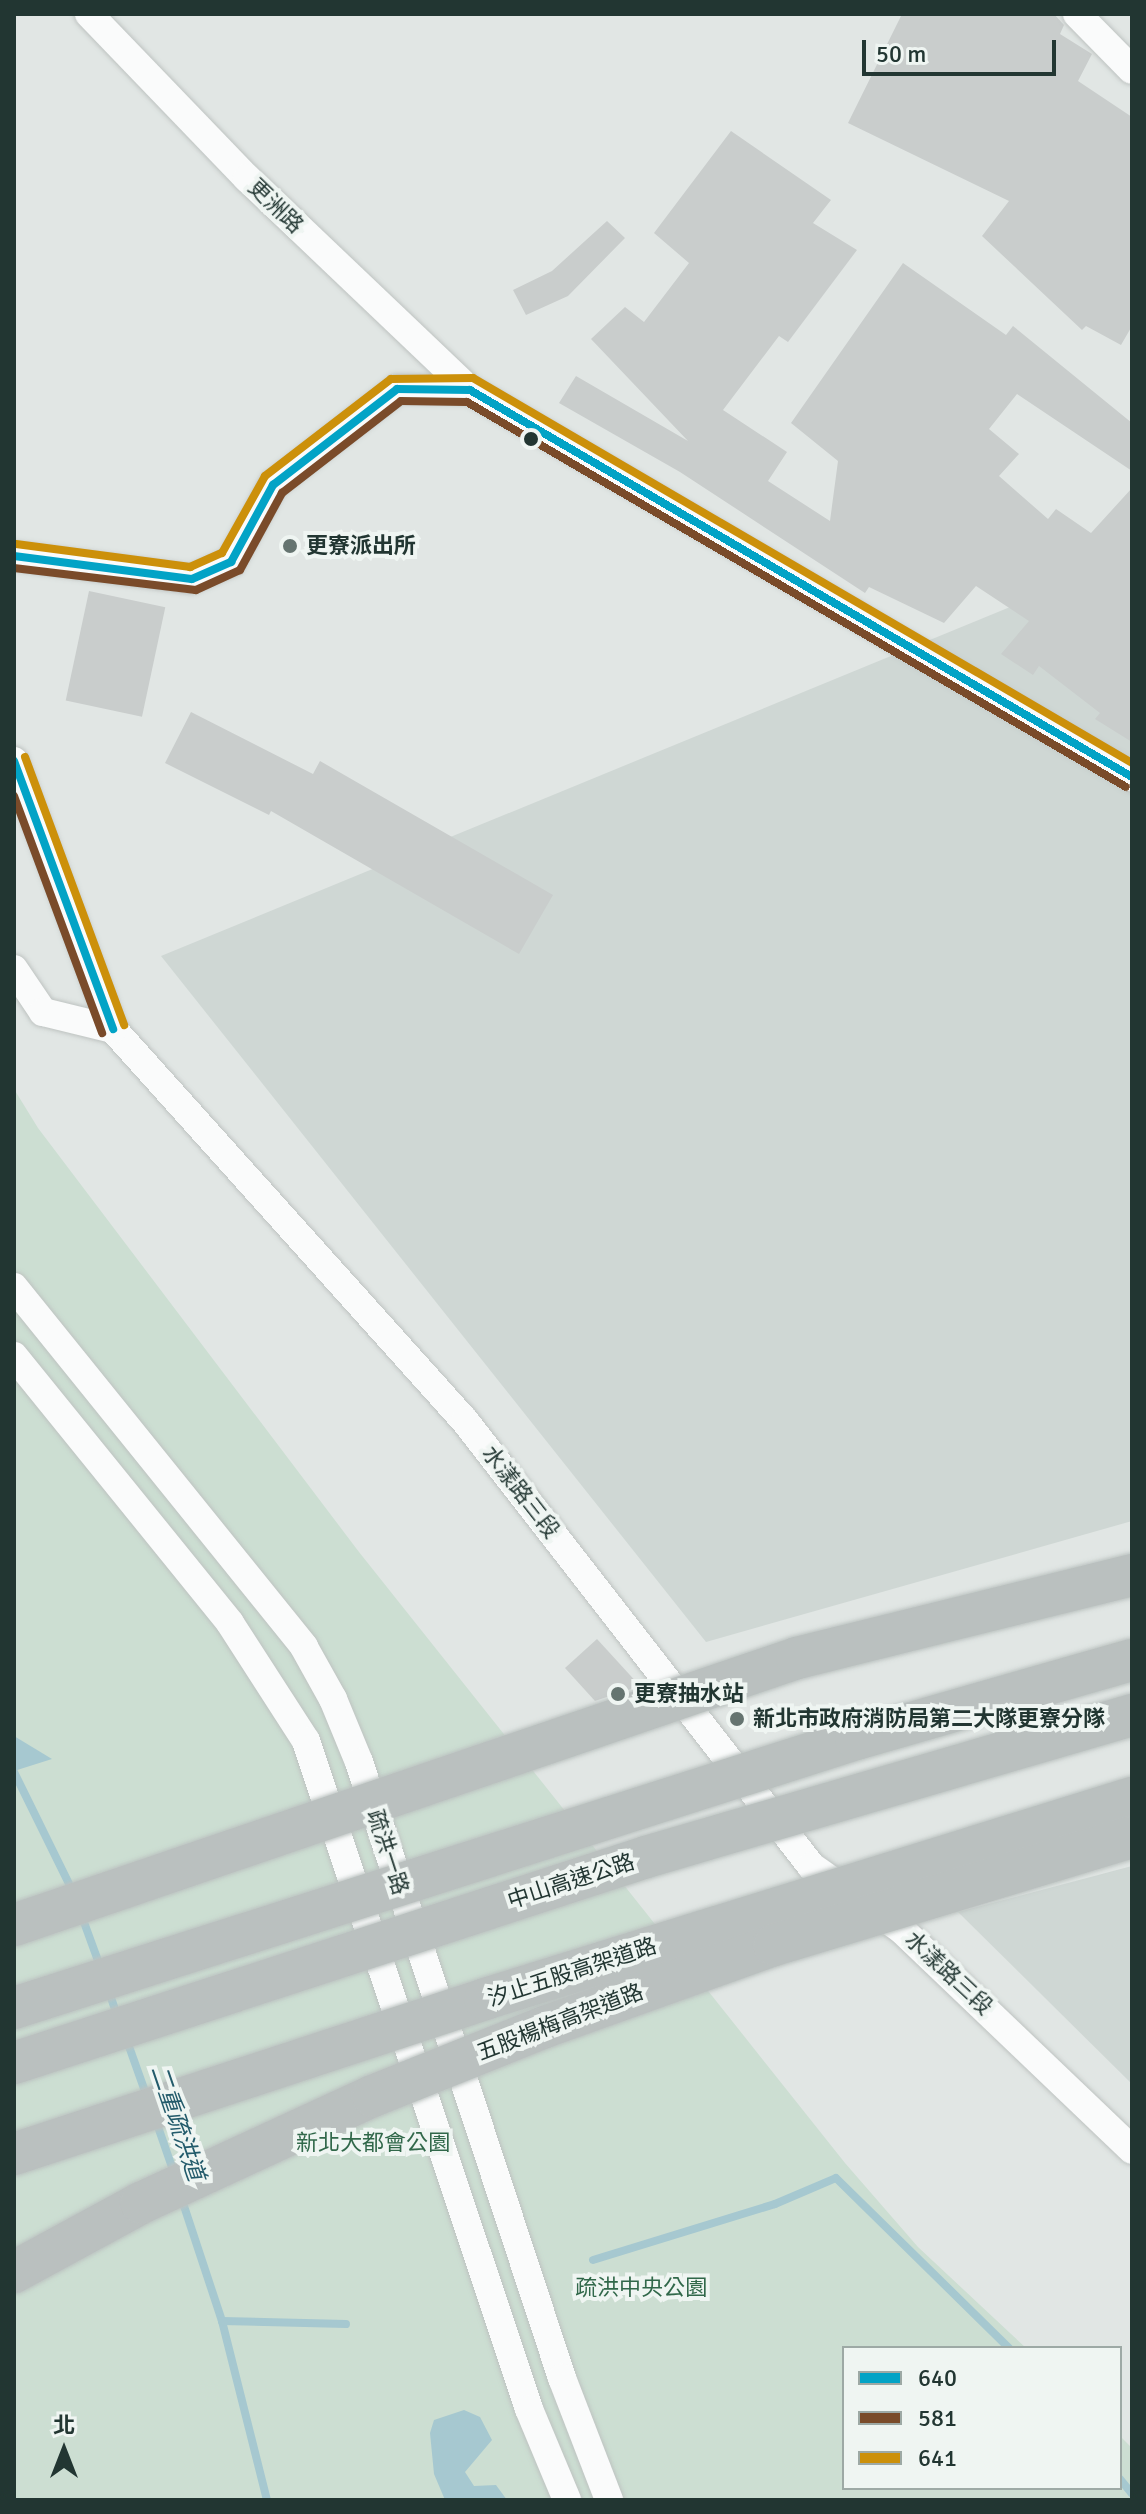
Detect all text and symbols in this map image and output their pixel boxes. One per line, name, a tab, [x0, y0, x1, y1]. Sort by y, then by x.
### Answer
scale bar	[866, 24, 1060, 74]
text: 50 m	[876, 39, 926, 69]
street label: 更洲路	[243, 174, 309, 238]
unlabelled marker	[523, 431, 539, 447]
place label: 更寮派出所	[306, 533, 416, 559]
marker: 更寮派出所	[281, 537, 299, 555]
street label: 水漾路三段	[477, 1441, 565, 1543]
place label: 更寮抽水站	[634, 1681, 744, 1707]
marker: 更寮抽水站	[609, 1685, 627, 1703]
place label: 新北市政府消防局第二大隊更寮分隊	[753, 1706, 1105, 1732]
marker: 新北市政府消防局第二大隊更寮分隊	[728, 1710, 746, 1728]
street label: 疏洪一路	[362, 1806, 414, 1898]
street label: 中山高速公路	[504, 1848, 638, 1914]
street label: 水漾路三段	[900, 1926, 998, 2020]
street label: 汐止五股高架道路	[484, 1932, 660, 2012]
street label: 五股楊梅高架道路	[473, 1978, 647, 2066]
water label: 二重疏洪道	[144, 2062, 210, 2184]
park label: 新北大都會公園	[296, 2130, 450, 2156]
park label: 疏洪中央公園	[575, 2275, 707, 2301]
legend	[842, 2346, 1122, 2490]
text: 640	[918, 2363, 957, 2393]
text: 581	[918, 2403, 957, 2433]
north arrow	[24, 2410, 104, 2490]
text: 北	[53, 2412, 75, 2439]
text: 641	[918, 2443, 957, 2473]

